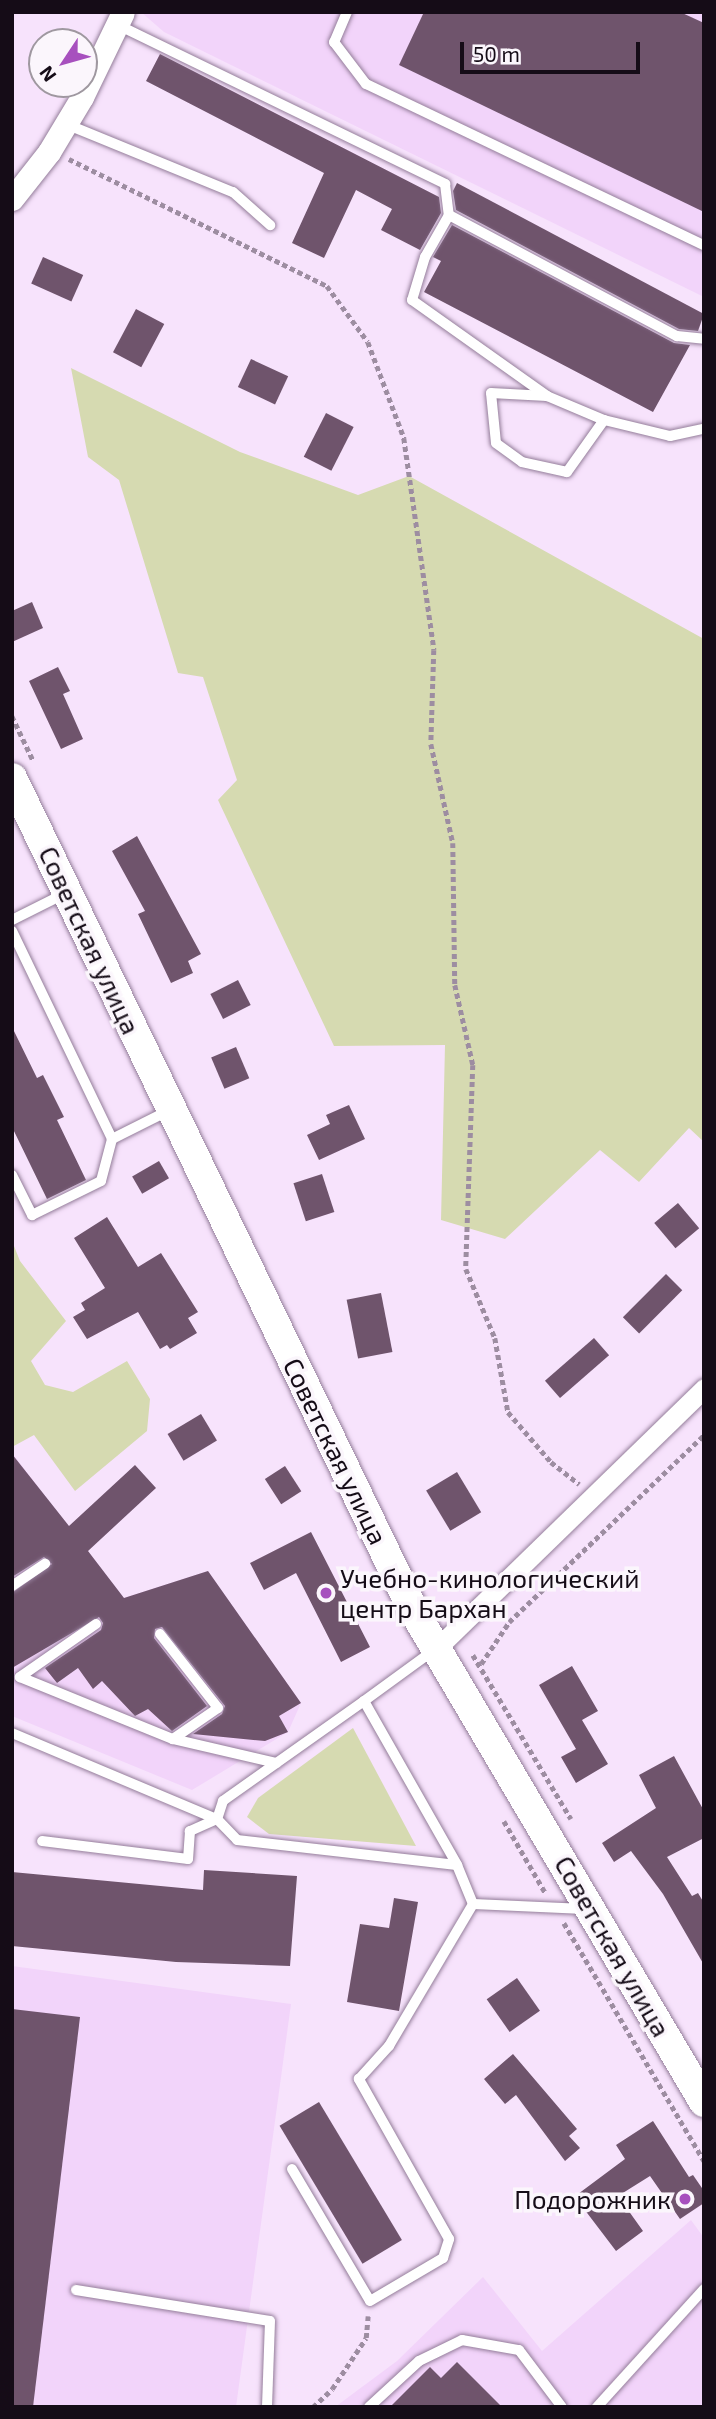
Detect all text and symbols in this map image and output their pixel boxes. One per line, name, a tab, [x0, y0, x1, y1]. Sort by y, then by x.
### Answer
north arrow	[28, 28, 98, 98]
scale bar	[464, 28, 644, 72]
text: 50 m	[473, 41, 520, 66]
text: N	[34, 62, 61, 87]
street label: Советская улица	[33, 841, 147, 1039]
street label: Советская улица	[277, 1353, 395, 1549]
place label: Учебно-кинологический центр Бархан	[340, 1562, 640, 1624]
marker: Учебно-кинологический центр Бархан	[318, 1585, 334, 1601]
street label: Советская улица	[549, 1850, 677, 2042]
place label: Подорожник	[514, 2183, 671, 2215]
marker: Подорожник	[677, 2191, 693, 2207]

